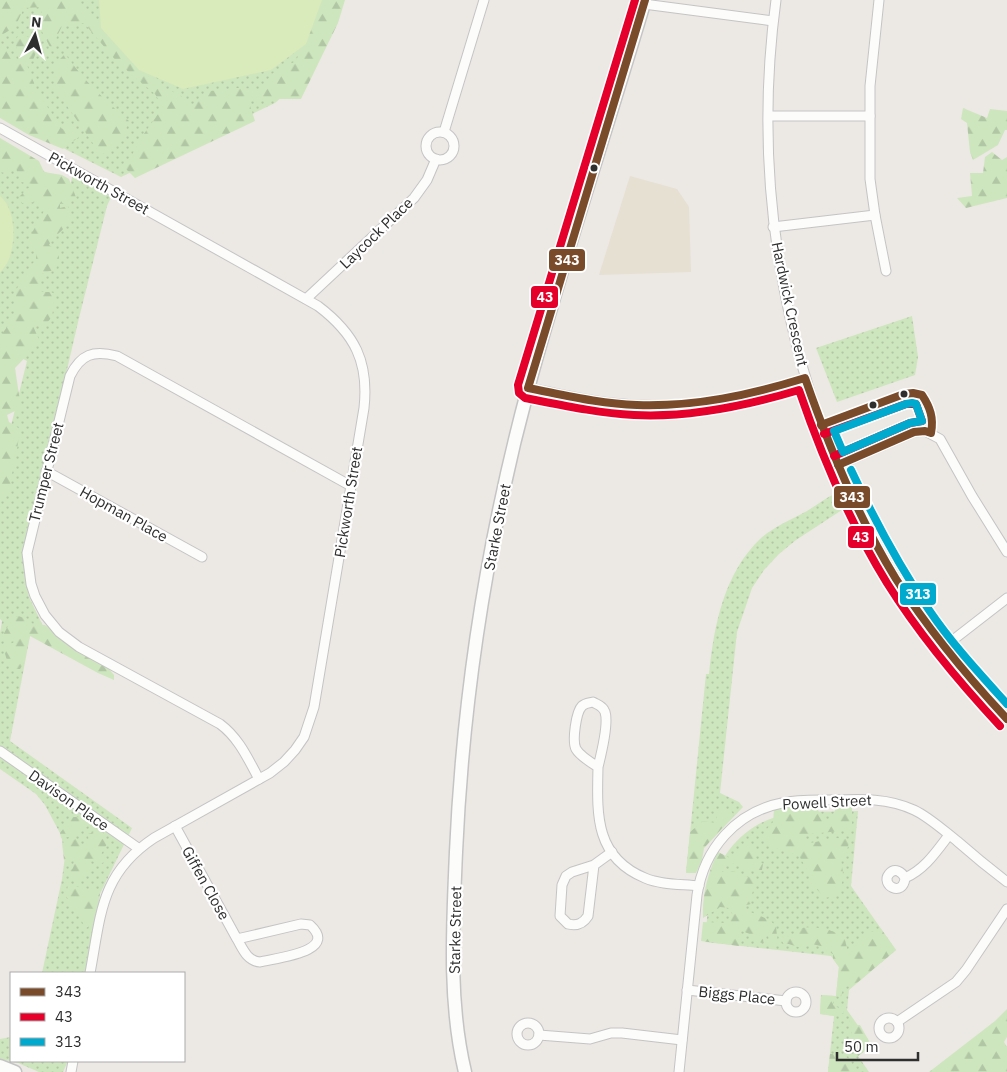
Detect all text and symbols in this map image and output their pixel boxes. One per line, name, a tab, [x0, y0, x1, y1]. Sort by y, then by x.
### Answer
north arrow	[10, 10, 60, 60]
text: N	[30, 13, 42, 32]
street label: Pickworth Street	[45, 148, 153, 218]
unlabelled marker	[589, 163, 599, 173]
street label: Laycock Place	[335, 193, 417, 273]
street label: Hardwick Crescent	[768, 240, 812, 368]
line badge: 343	[548, 248, 586, 272]
text: 343	[554, 251, 580, 269]
line badge: 43	[530, 285, 559, 309]
text: 43	[537, 288, 553, 306]
unlabelled marker	[899, 389, 909, 399]
unlabelled marker	[868, 400, 878, 410]
street label: Trumper Street	[24, 420, 68, 524]
street label: Pickworth Street	[330, 445, 366, 559]
street label: Hopman Place	[77, 482, 171, 546]
street label: Starke Street	[479, 482, 515, 572]
line badge: 343	[833, 485, 871, 509]
text: 343	[839, 488, 865, 506]
line badge: 43	[847, 525, 875, 549]
text: 43	[853, 528, 869, 546]
line badge: 313	[899, 582, 937, 606]
text: 313	[905, 585, 931, 603]
street label: Davison Place	[25, 765, 113, 835]
street label: Powell Street	[782, 790, 872, 814]
street label: Giffen Close	[178, 843, 234, 923]
street label: Starke Street	[445, 886, 465, 974]
legend	[10, 972, 185, 1062]
text: 343	[55, 982, 82, 1001]
street label: Biggs Place	[698, 982, 776, 1008]
text: 43	[55, 1007, 73, 1026]
scale bar	[837, 1030, 918, 1062]
text: 313	[55, 1032, 82, 1051]
text: 50 m	[844, 1037, 879, 1056]

